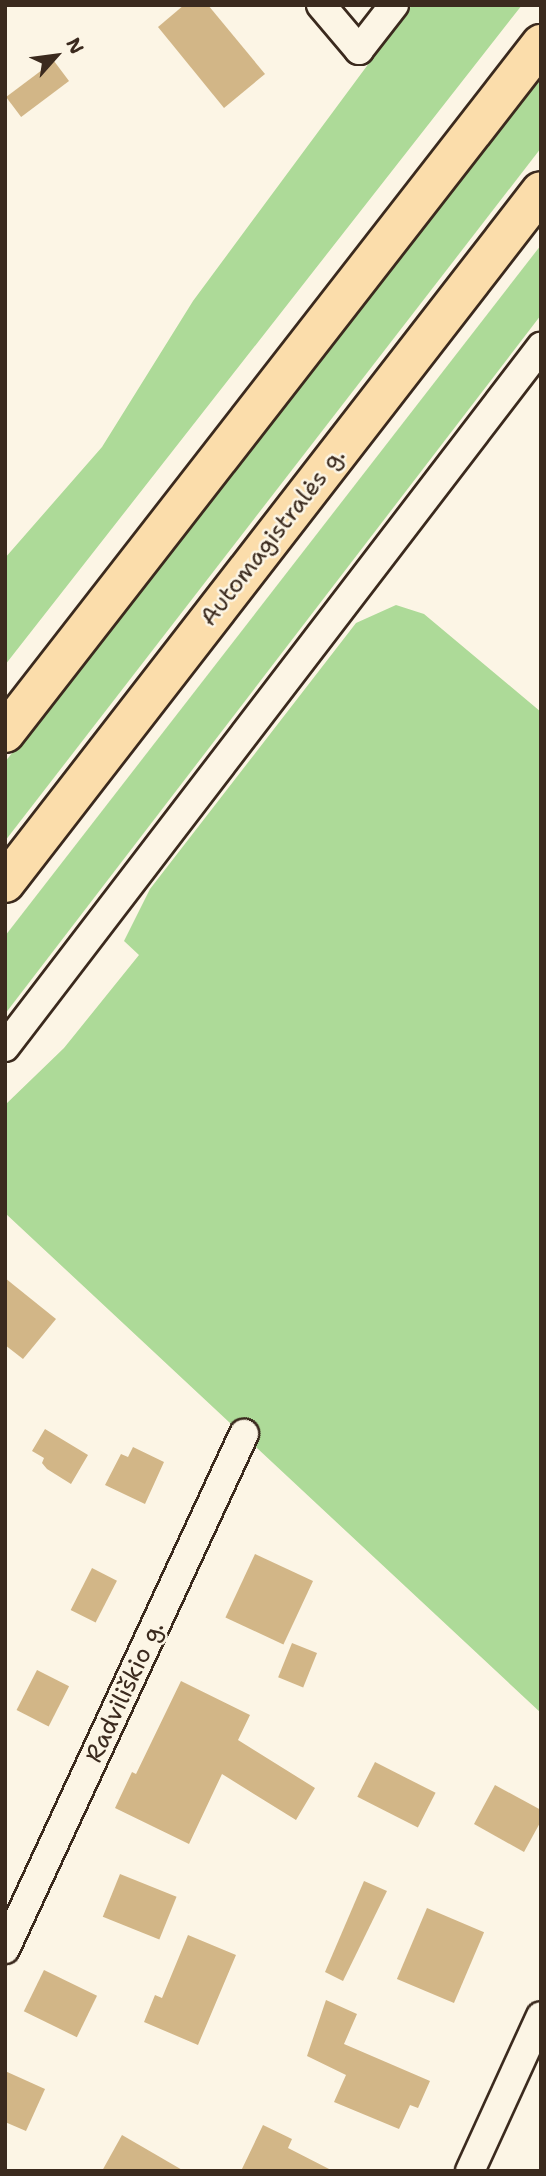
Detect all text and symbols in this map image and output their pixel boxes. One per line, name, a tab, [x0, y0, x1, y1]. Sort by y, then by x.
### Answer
north arrow	[21, 21, 91, 91]
text: N	[60, 33, 90, 58]
street label: Automagistralės g.	[194, 442, 352, 632]
street label: Radviliškio g.	[80, 1617, 170, 1767]

